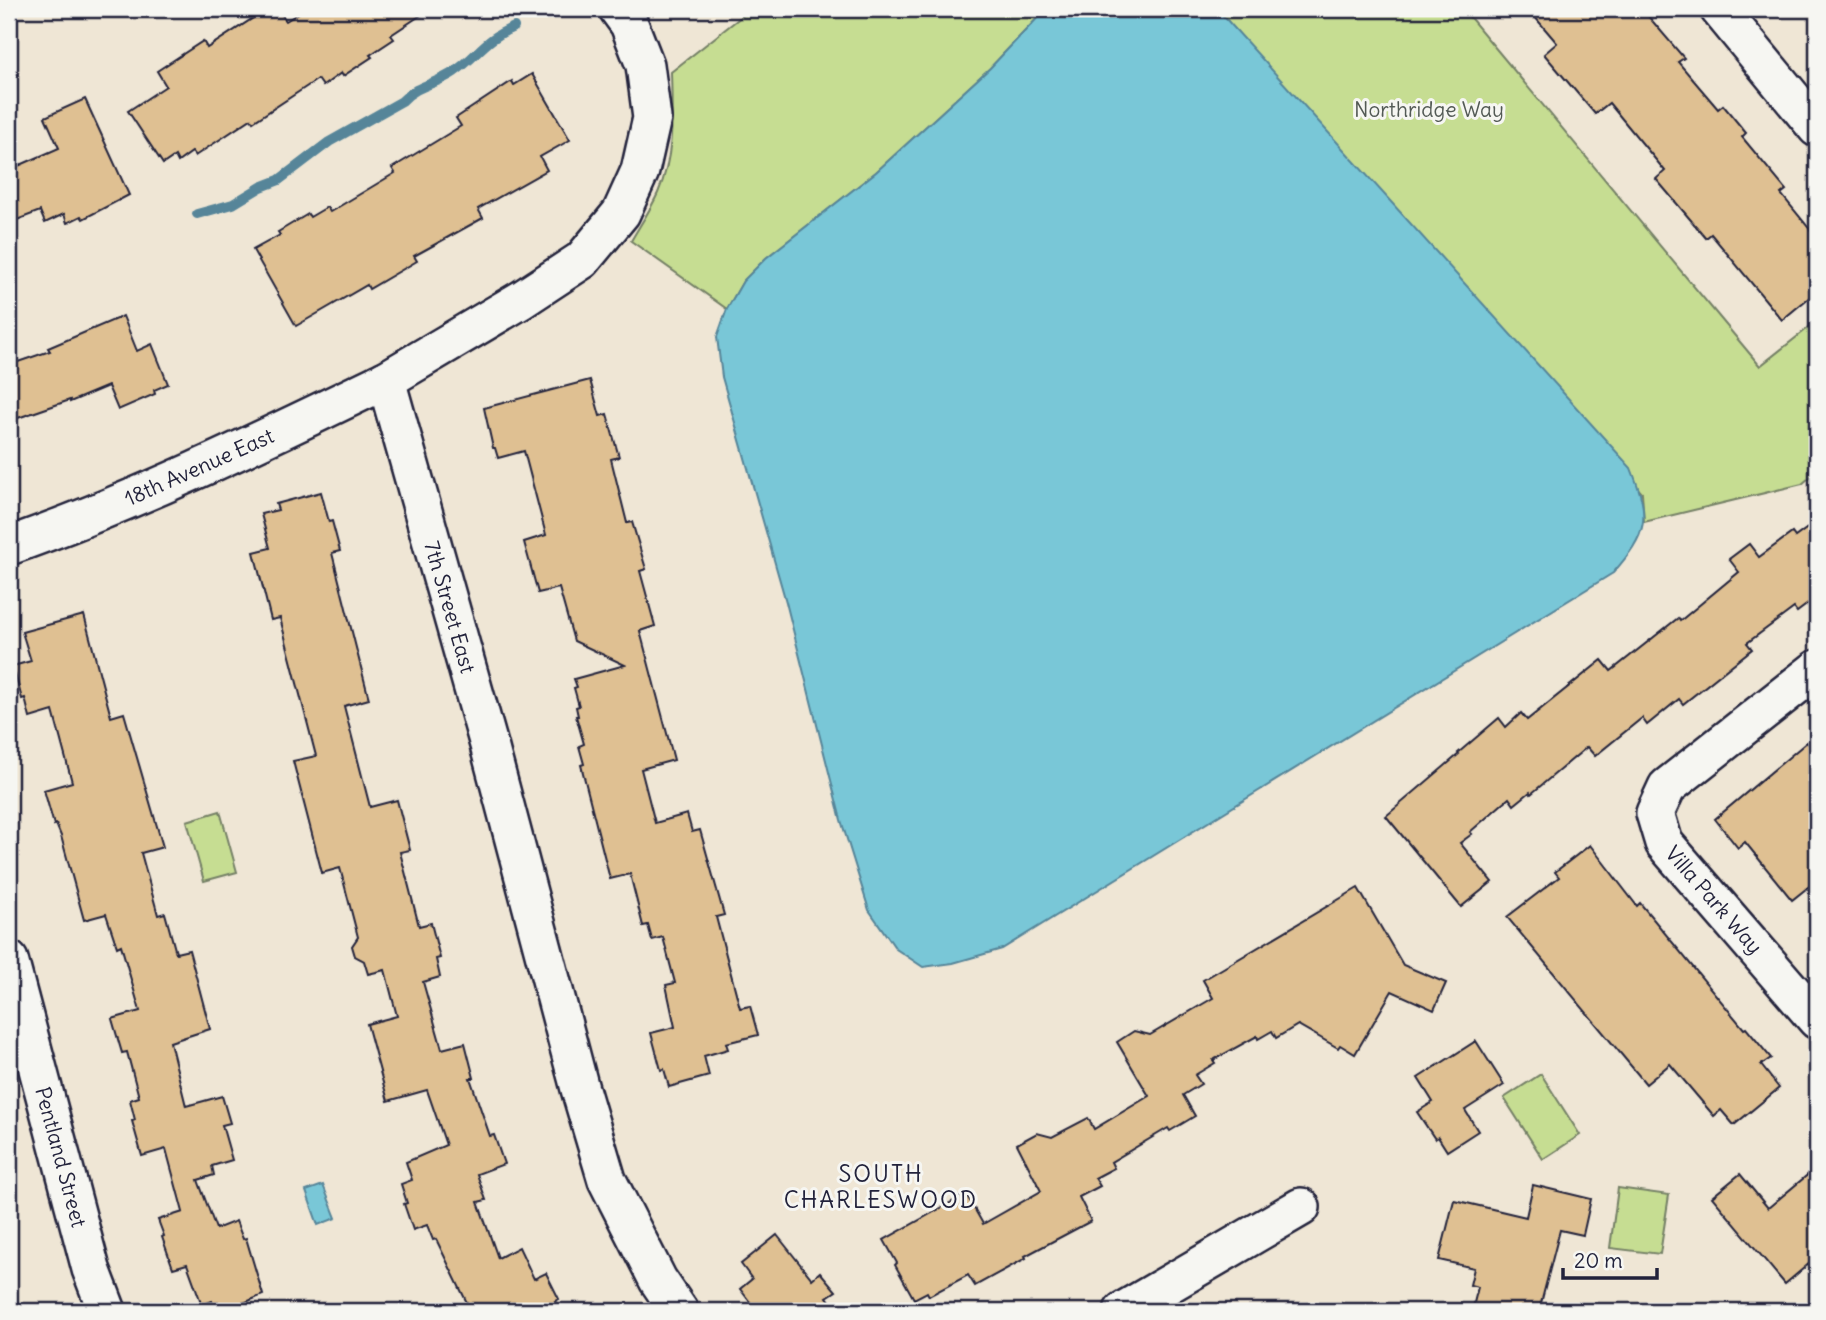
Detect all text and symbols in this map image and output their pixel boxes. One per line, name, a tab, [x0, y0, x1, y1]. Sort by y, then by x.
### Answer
park label: Northridge Way	[1354, 96, 1504, 123]
street label: 18th Avenue East	[120, 422, 278, 512]
street label: 7th Street East	[418, 538, 482, 676]
street label: Villa Park Way	[1660, 840, 1768, 960]
street label: Pentland Street	[29, 1084, 93, 1230]
district label: SOUTH CHARLESWOOD	[784, 1159, 978, 1214]
scale bar	[1563, 1236, 1658, 1280]
text: 20 m	[1574, 1247, 1623, 1274]

